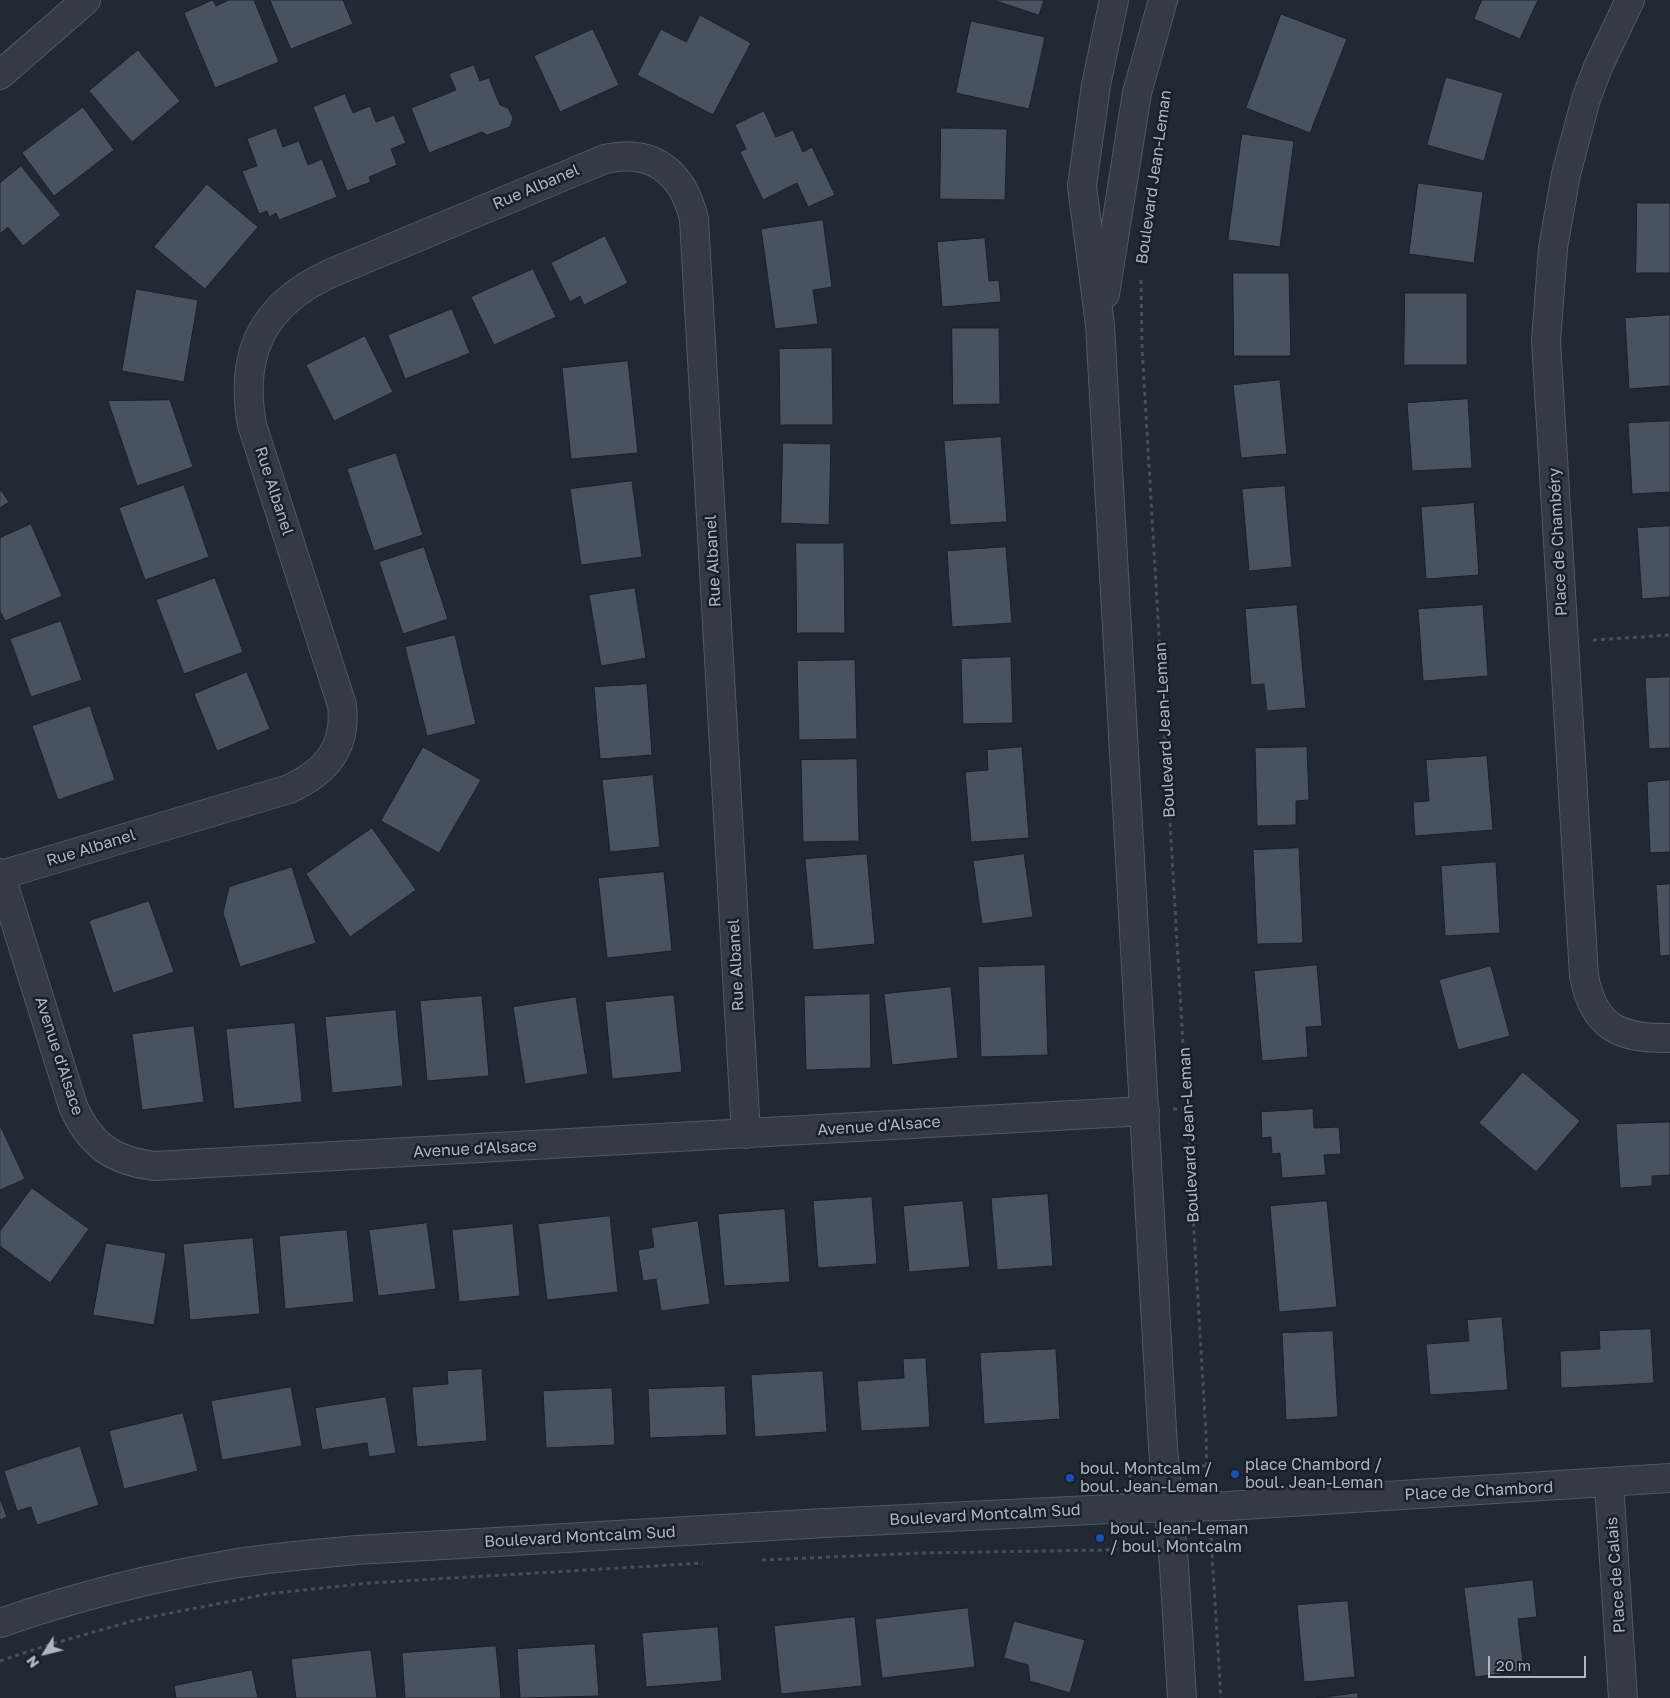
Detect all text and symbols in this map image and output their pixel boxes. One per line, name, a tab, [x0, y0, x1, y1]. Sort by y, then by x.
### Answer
street label: Boulevard Jean-Leman	[1132, 89, 1176, 265]
street label: Rue Albanel	[490, 160, 582, 214]
street label: Rue Albanel	[251, 444, 297, 538]
street label: Place de Chambéry	[1545, 467, 1571, 617]
street label: Rue Albanel	[701, 514, 725, 608]
street label: Boulevard Jean-Leman	[1151, 642, 1179, 818]
street label: Rue Albanel	[44, 825, 138, 871]
street label: Rue Albanel	[724, 918, 748, 1012]
street label: Avenue d'Alsace	[31, 994, 87, 1118]
street label: Boulevard Jean-Leman	[1175, 1047, 1203, 1223]
street label: Avenue d'Alsace	[817, 1112, 941, 1140]
street label: Avenue d'Alsace	[413, 1136, 537, 1162]
place label: place Chambord / boul. Jean-Leman	[1245, 1455, 1383, 1493]
place label: boul. Montcalm / boul. Jean-Leman	[1080, 1459, 1218, 1497]
marker: place Chambord / boul. Jean-Leman	[1229, 1468, 1241, 1480]
marker: boul. Montcalm / boul. Jean-Leman	[1064, 1472, 1076, 1484]
street label: Place de Chambord	[1404, 1478, 1554, 1504]
street label: Boulevard Montcalm Sud	[889, 1500, 1081, 1530]
street label: Place de Calais	[1602, 1516, 1630, 1634]
place label: boul. Jean-Leman / boul. Montcalm	[1110, 1519, 1248, 1557]
street label: Boulevard Montcalm Sud	[484, 1522, 676, 1552]
marker: boul. Jean-Leman / boul. Montcalm	[1094, 1532, 1106, 1544]
north arrow	[20, 1628, 70, 1678]
scale bar	[1490, 1646, 1588, 1678]
text: N	[22, 1653, 42, 1671]
text: 20 m	[1496, 1656, 1531, 1674]

